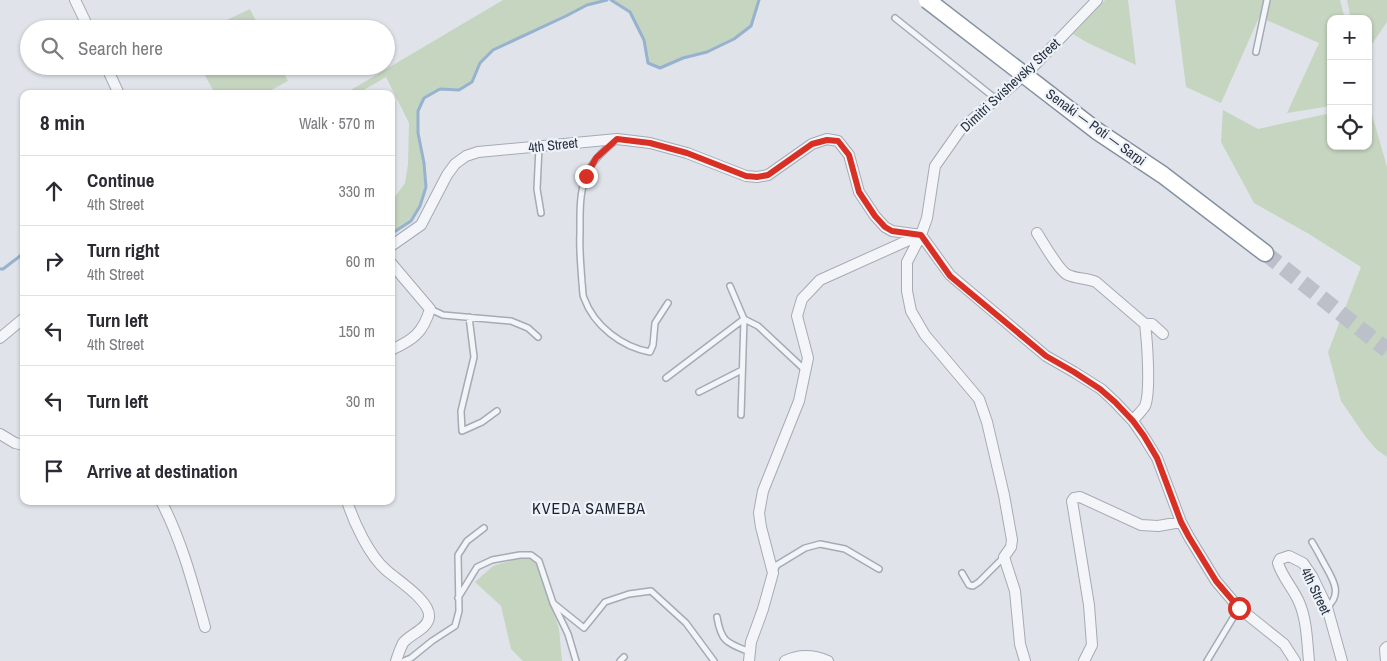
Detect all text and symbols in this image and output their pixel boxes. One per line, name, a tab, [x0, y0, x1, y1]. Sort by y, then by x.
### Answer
map controls	[1327, 15, 1372, 150]
button: +	[1327, 15, 1372, 60]
search box	[20, 20, 395, 75]
icon: search	[38, 34, 66, 62]
street label: Dimitri Svishevsky Street	[957, 34, 1063, 136]
text: Search here	[78, 35, 163, 61]
button: −	[1327, 60, 1372, 105]
street label: Senaki — Poti — Sarpi	[1042, 85, 1150, 169]
button: locate	[1327, 105, 1372, 150]
text: 8 min	[40, 108, 85, 137]
text: Walk · 570 m	[299, 112, 375, 134]
street label: 4th Street	[527, 133, 579, 157]
route end	[575, 165, 598, 188]
text: Continue	[87, 167, 155, 193]
icon: ahead	[40, 177, 68, 205]
text: 330 m	[339, 180, 375, 202]
text: 4th Street	[87, 193, 144, 215]
text: Turn right	[87, 237, 159, 263]
icon: right	[40, 247, 68, 275]
text: 60 m	[346, 250, 375, 272]
text: 4th Street	[87, 263, 144, 285]
text: Turn left	[87, 307, 148, 333]
icon: left	[40, 317, 68, 345]
text: 150 m	[339, 320, 375, 342]
text: 4th Street	[87, 333, 144, 355]
icon: left	[40, 387, 68, 415]
text: Turn left	[87, 388, 148, 414]
text: 30 m	[346, 390, 375, 412]
icon: arrive	[40, 457, 68, 485]
text: Arrive at destination	[87, 458, 238, 484]
district label: KVEDA SAMEBA	[532, 497, 646, 519]
street label: 4th Street	[1297, 565, 1335, 617]
route start	[1228, 597, 1251, 620]

